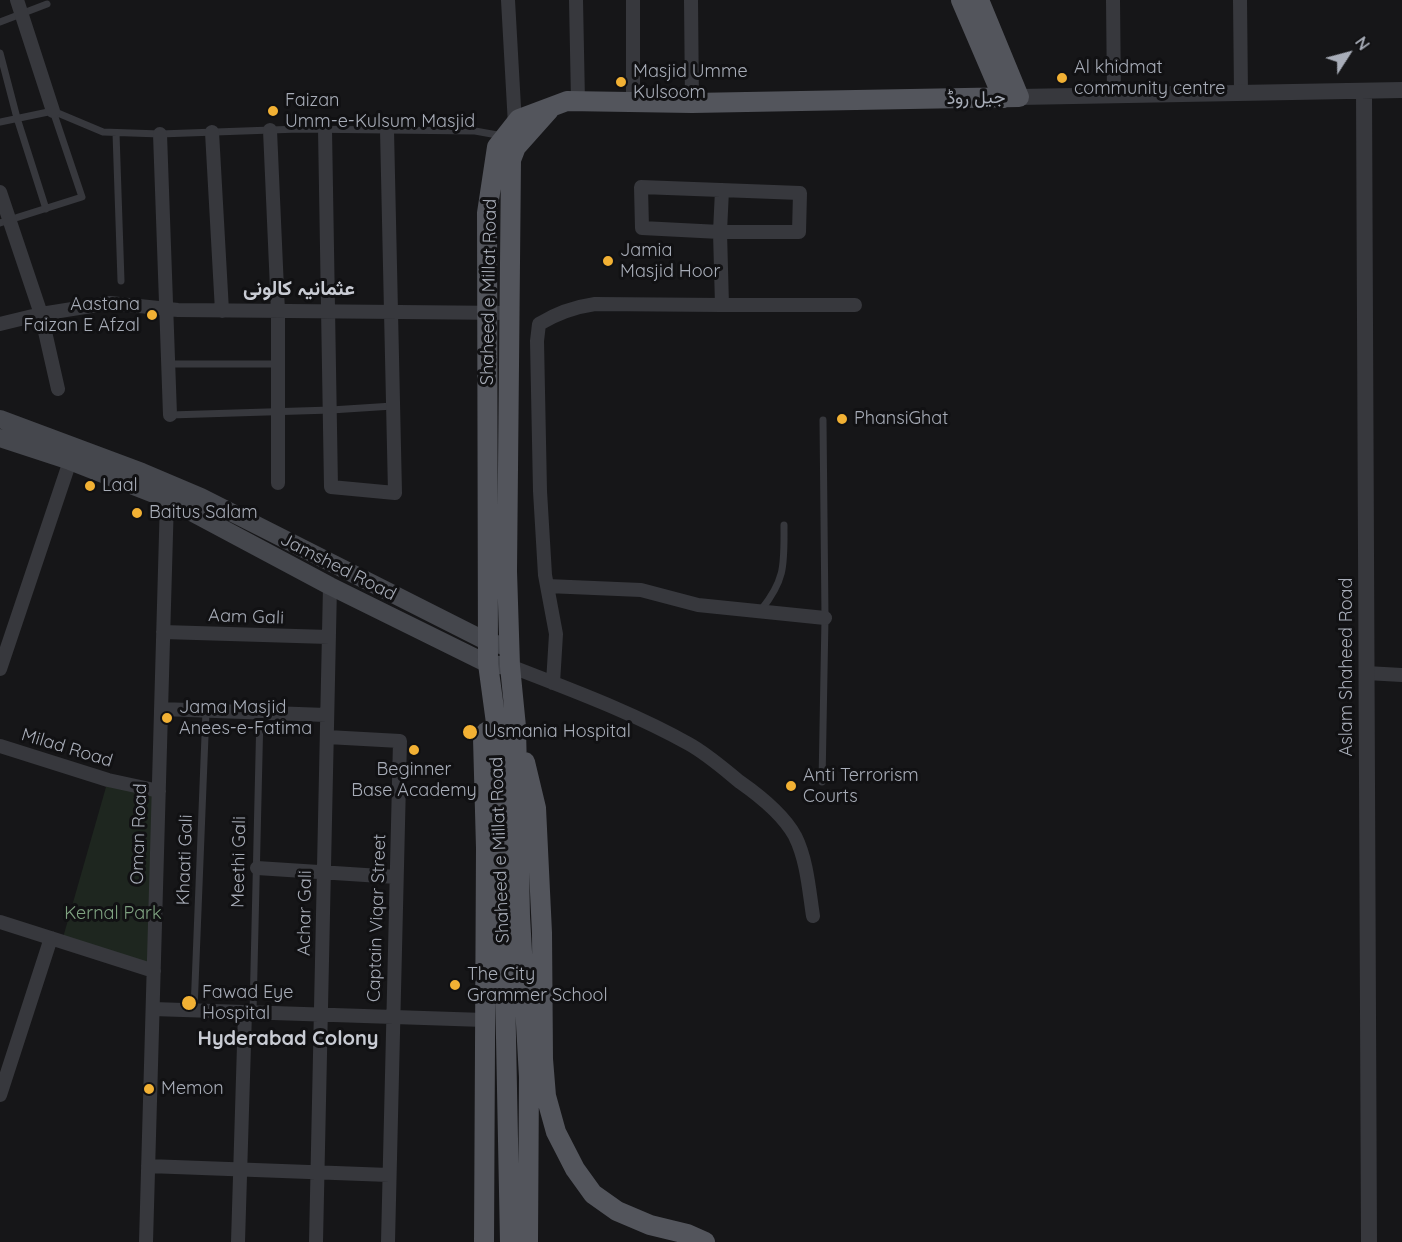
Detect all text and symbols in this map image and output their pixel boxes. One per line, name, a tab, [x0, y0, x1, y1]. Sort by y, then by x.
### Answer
north arrow	[1318, 24, 1378, 84]
text: N	[1351, 33, 1374, 54]
place label: Al khidmat community centre	[1074, 57, 1225, 100]
place label: Masjid Umme Kulsoom	[633, 61, 748, 104]
marker: Al khidmat community centre	[1055, 71, 1069, 85]
marker: Masjid Umme Kulsoom	[614, 75, 628, 89]
street label: جیل روڈ	[946, 87, 1006, 109]
place label: Faizan Umm-e-Kulsum Masjid	[285, 90, 475, 132]
marker: Faizan Umm-e-Kulsum Masjid	[266, 104, 280, 118]
street label: Shaheed e Millat Road	[477, 199, 501, 385]
place label: Jamia Masjid Hoor	[620, 240, 720, 282]
marker: Jamia Masjid Hoor	[601, 254, 615, 268]
district label: عثمانیہ کالونی	[243, 277, 355, 301]
place label: Aastana Faizan E Afzal	[24, 294, 140, 336]
marker: Aastana Faizan E Afzal	[145, 308, 159, 322]
place label: PhansiGhat	[854, 408, 948, 430]
marker: PhansiGhat	[835, 412, 849, 426]
place label: Laal	[102, 475, 138, 497]
marker: Laal	[83, 479, 97, 493]
place label: Baitus Salam	[149, 502, 258, 524]
marker: Baitus Salam	[130, 506, 144, 520]
street label: Jamshed Road	[277, 529, 399, 605]
street label: Aslam Shaheed Road	[1336, 578, 1358, 756]
street label: Aam Gali	[208, 605, 284, 629]
place label: Jama Masjid Anees-e-Fatima	[179, 697, 312, 740]
marker: Jama Masjid Anees-e-Fatima	[160, 711, 174, 725]
place label: Usmania Hospital	[484, 721, 631, 743]
marker: Usmania Hospital	[461, 723, 479, 741]
street label: Milad Road	[19, 724, 115, 772]
marker: Beginner Base Academy	[407, 743, 421, 757]
street label: Shaheed e Millat Road	[486, 757, 514, 943]
place label: Beginner Base Academy	[351, 759, 477, 802]
place label: Anti Terrorism Courts	[803, 765, 919, 808]
marker: Anti Terrorism Courts	[784, 779, 798, 793]
street label: Oman Road	[126, 783, 152, 885]
street label: Khaati Gali	[173, 814, 197, 906]
street label: Meethi Gali	[227, 816, 251, 908]
street label: Captain Viqar Street	[363, 833, 391, 1003]
street label: Achar Gali	[293, 870, 317, 956]
park label: Kernal Park	[64, 903, 162, 925]
place label: The City Grammer School	[467, 964, 608, 1006]
marker: The City Grammer School	[448, 978, 462, 992]
place label: Fawad Eye Hospital	[202, 982, 293, 1024]
marker: Fawad Eye Hospital	[180, 994, 198, 1012]
district label: Hyderabad Colony	[198, 1027, 378, 1051]
place label: Memon	[161, 1078, 224, 1100]
marker: Memon	[142, 1082, 156, 1096]

